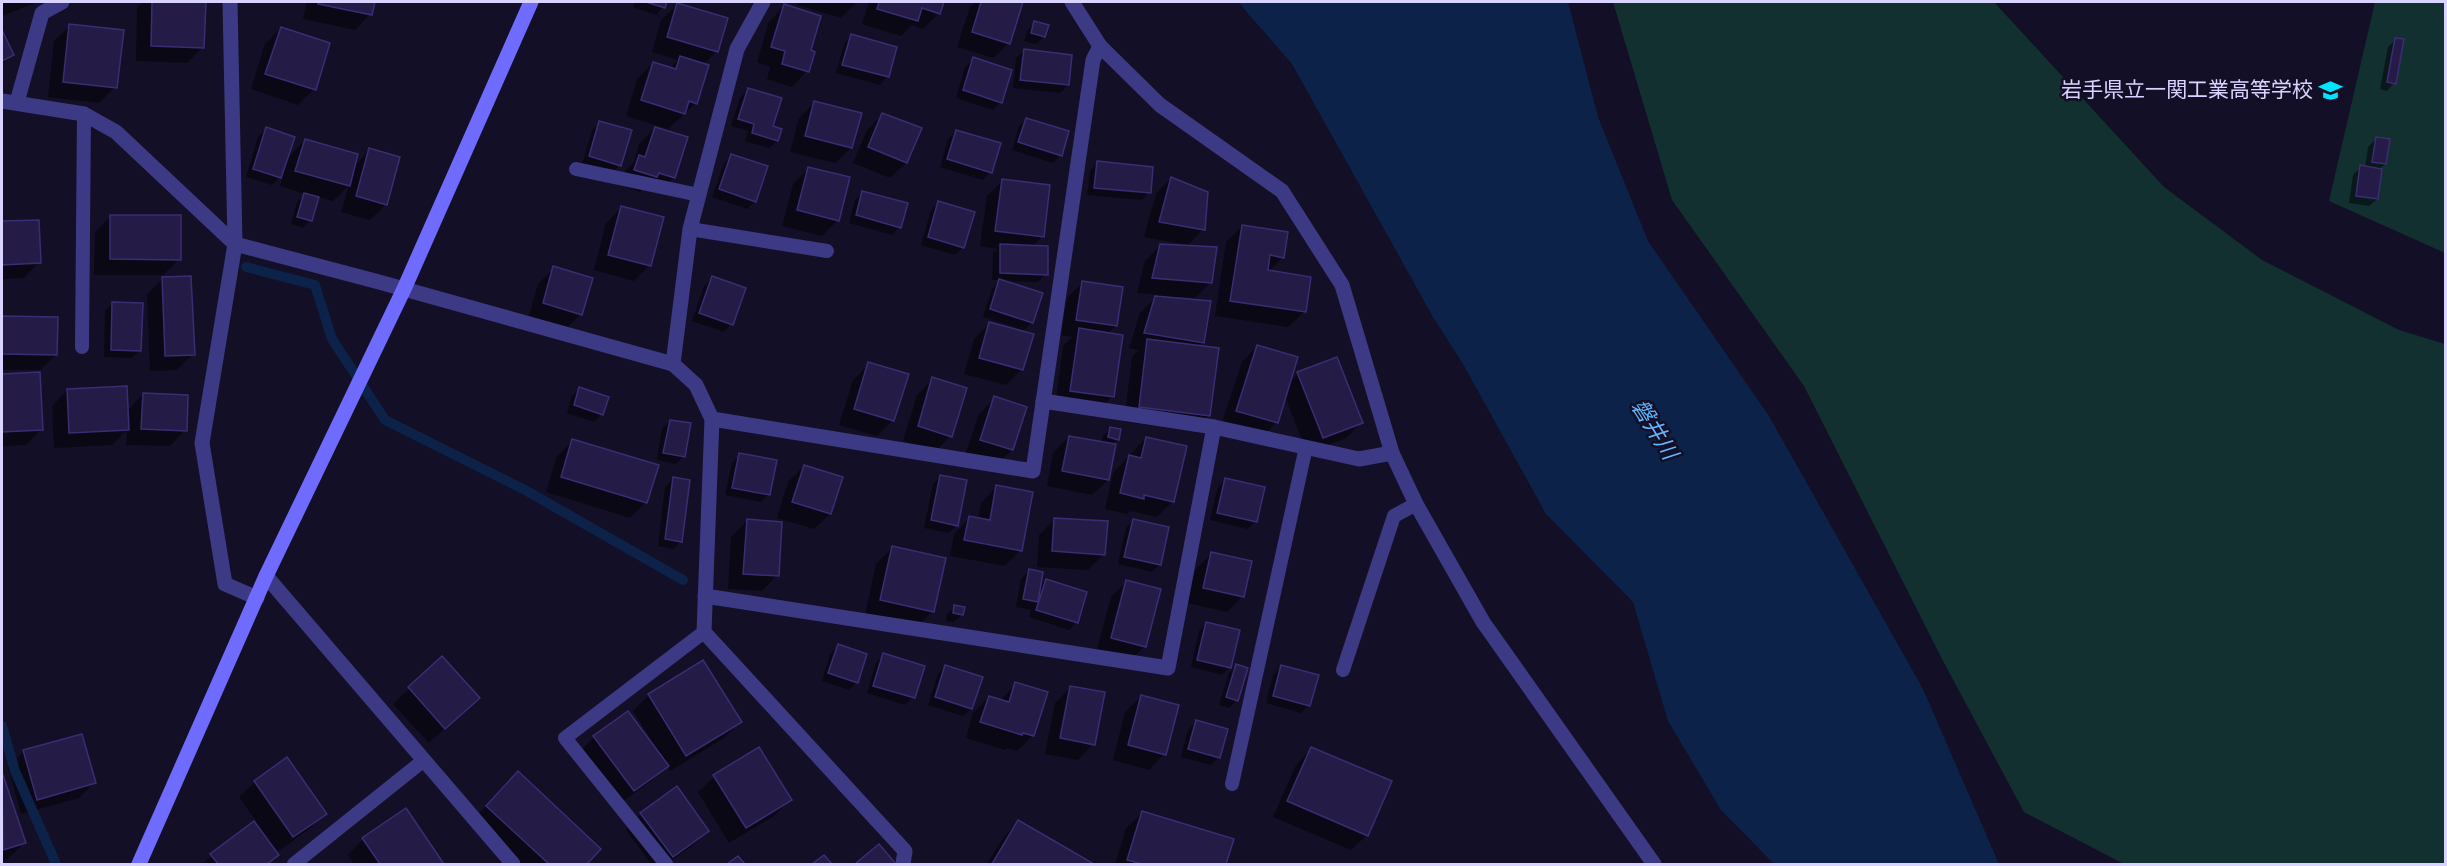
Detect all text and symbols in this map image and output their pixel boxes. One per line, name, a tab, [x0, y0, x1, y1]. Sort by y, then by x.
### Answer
school or university icon: 岩手県立一関工業高等学校	[2318, 77, 2344, 103]
place label: 岩手県立一関工業高等学校	[2061, 78, 2313, 102]
water label: 磐井川	[1626, 395, 1684, 466]

